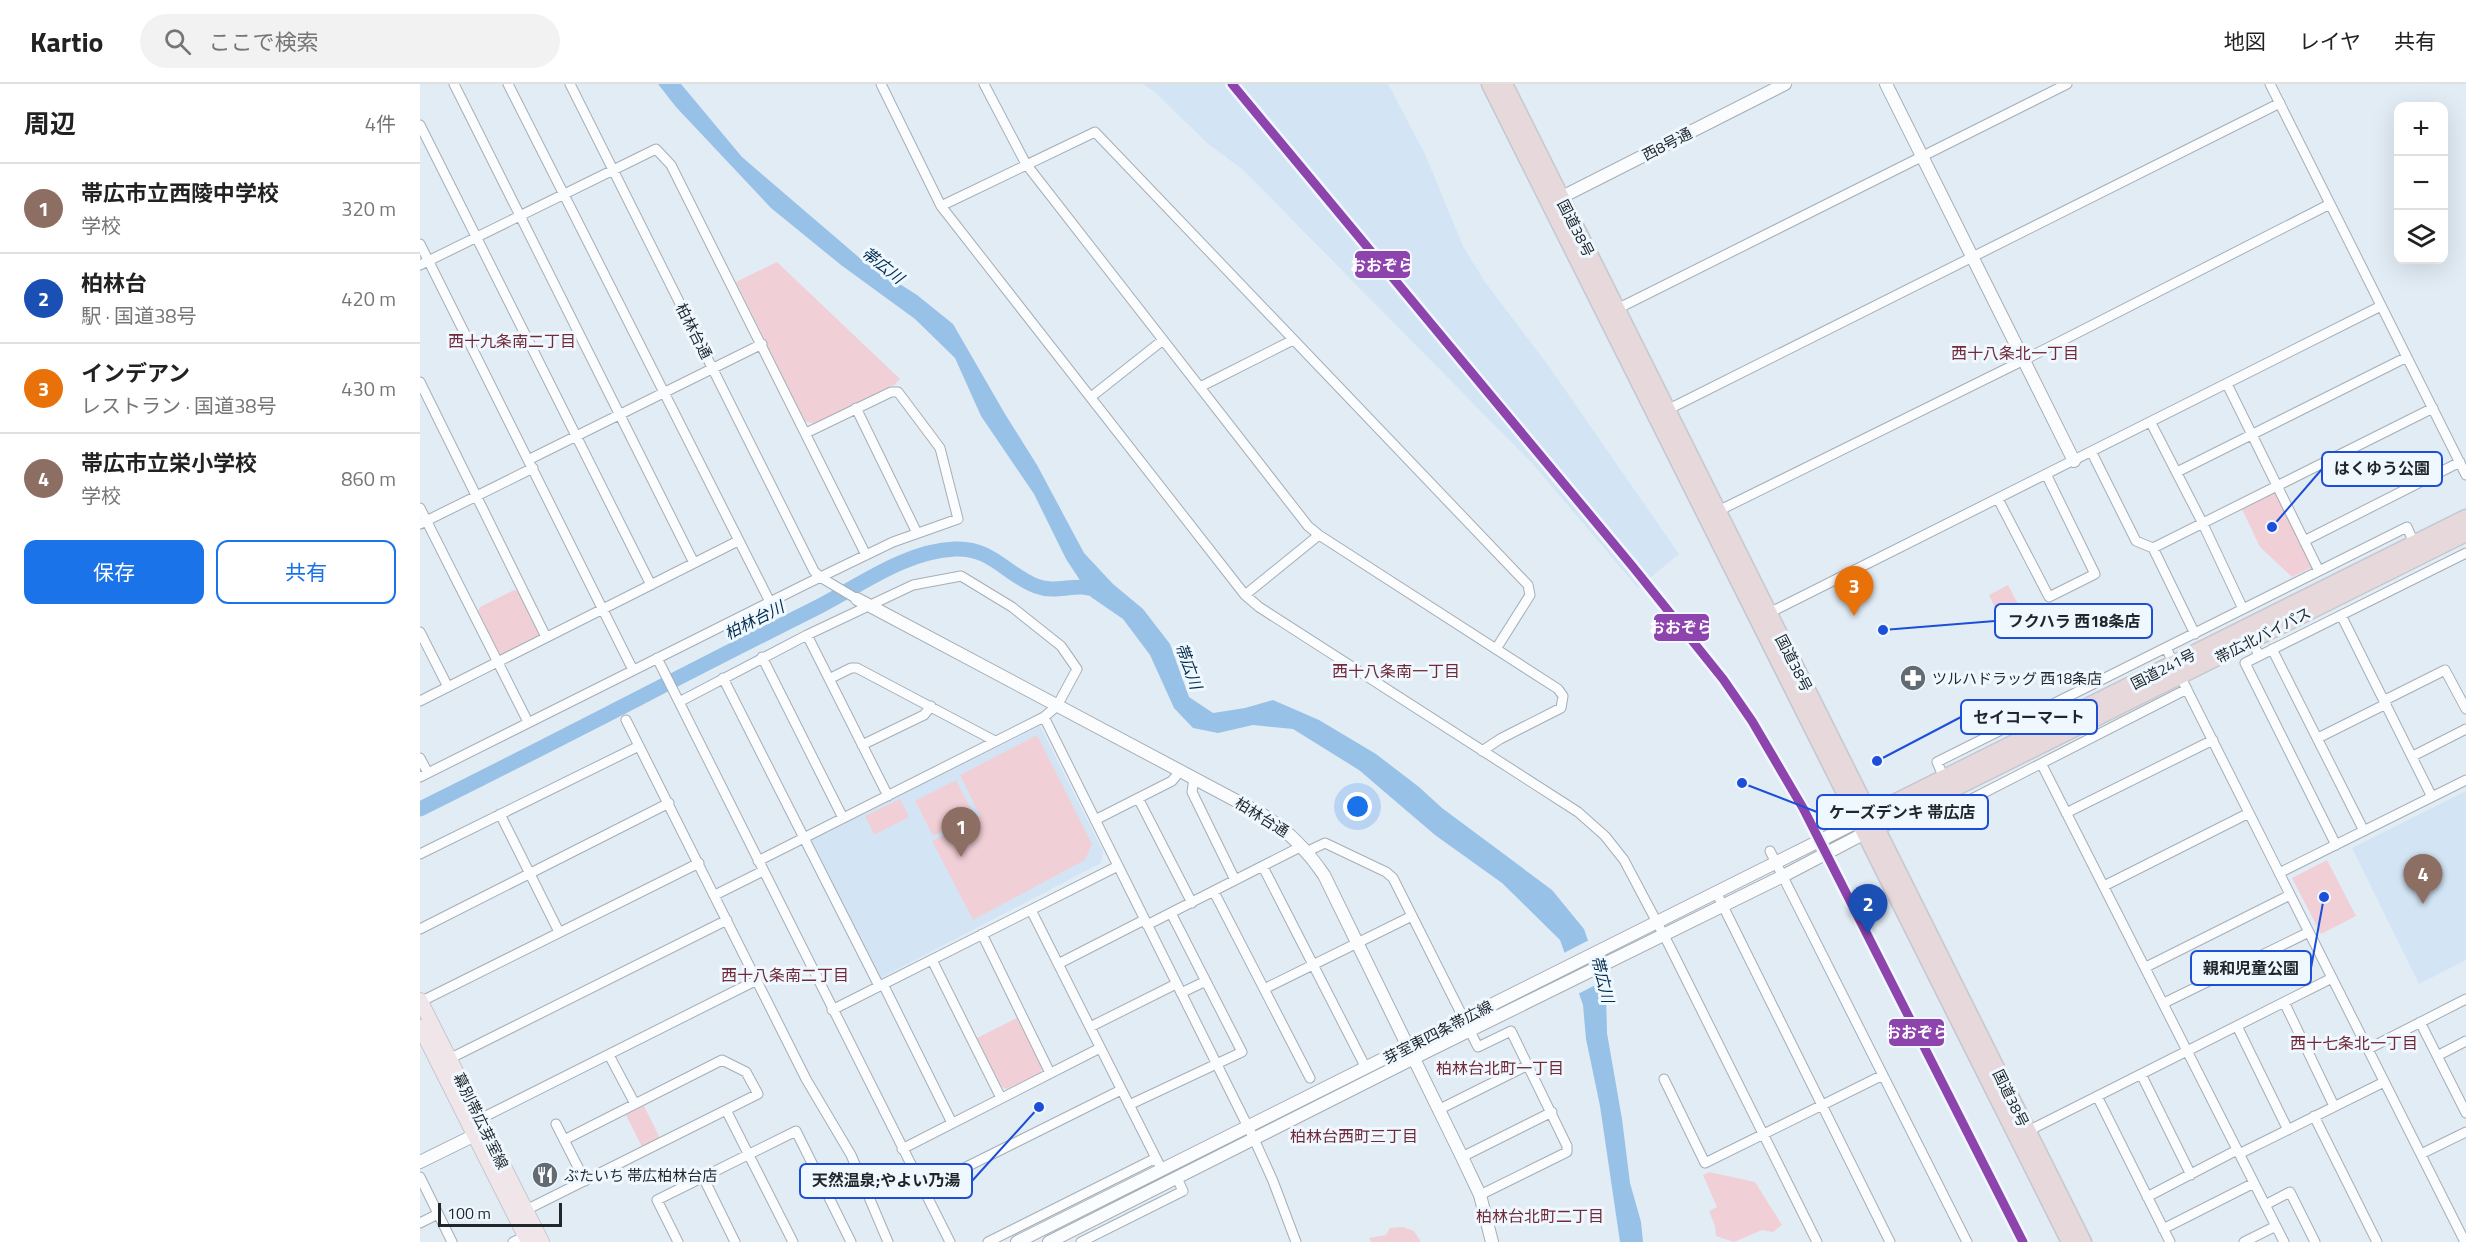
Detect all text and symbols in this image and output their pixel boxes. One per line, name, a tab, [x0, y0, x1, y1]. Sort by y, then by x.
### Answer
search box	[140, 14, 560, 68]
text: Kartio	[30, 20, 104, 63]
icon: search	[161, 25, 194, 58]
text: ここで検索	[209, 25, 319, 59]
text: 地図	[2224, 25, 2266, 57]
text: レイヤ	[2299, 25, 2361, 57]
text: 共有	[2394, 25, 2436, 57]
map controls	[2394, 102, 2448, 264]
button: +	[2394, 102, 2448, 156]
text: 周辺	[24, 104, 76, 143]
text: 4件	[365, 108, 396, 139]
street label: 西8号通	[1638, 122, 1696, 166]
button: −	[2394, 156, 2448, 210]
text: 帯広市立西陵中学校	[81, 176, 279, 210]
text: 1	[38, 193, 49, 224]
text: 320 m	[341, 193, 396, 224]
street label: 国道38号	[1552, 195, 1600, 261]
text: 学校	[81, 210, 121, 241]
button: layers	[2394, 210, 2448, 264]
water label: 帯広川	[857, 241, 911, 290]
line badge: おおぞら	[1354, 250, 1411, 279]
text: おおぞら	[1350, 253, 1414, 277]
text: 柏林台	[81, 266, 147, 300]
text: 2	[38, 283, 49, 314]
text: 420 m	[341, 283, 396, 314]
street label: 柏林台通	[670, 299, 718, 363]
text: 駅 · 国道38号	[81, 300, 197, 331]
district label: 西十九条南二丁目	[448, 329, 576, 353]
district label: 西十八条北一丁目	[1951, 341, 2079, 365]
text: インデアン	[81, 356, 190, 390]
text: 3	[38, 373, 49, 404]
text: 430 m	[341, 373, 396, 404]
text: レストラン · 国道38号	[81, 390, 277, 421]
text: 帯広市立栄小学校	[81, 446, 257, 480]
callout: はくゆう公園	[2322, 452, 2442, 486]
text: はくゆう公園	[2334, 456, 2430, 480]
text: 4	[38, 463, 49, 494]
text: 860 m	[341, 463, 396, 494]
text: 学校	[81, 480, 121, 511]
button: 保存	[24, 540, 204, 604]
button: 共有	[216, 540, 396, 604]
pin: 3	[1834, 566, 1874, 616]
water label: 柏林台川	[720, 594, 790, 645]
street label: 帯広北バイパス	[2211, 601, 2315, 669]
callout: フクハラ 西18条店	[1995, 604, 2152, 638]
text: フクハラ 西18条店	[2008, 609, 2140, 633]
line badge: おおぞら	[1653, 613, 1710, 642]
text: おおぞら	[1649, 615, 1713, 639]
street label: 国道38号	[1770, 630, 1818, 696]
water label: 帯広川	[1170, 639, 1209, 695]
street label: 国道241号	[2127, 643, 2199, 695]
district label: 西十八条南一丁目	[1332, 659, 1460, 683]
pharmacy icon: ツルハドラッグ 西18条店	[1898, 663, 1928, 693]
place label: ツルハドラッグ 西18条店	[1932, 667, 2102, 690]
callout: セイコーマート	[1961, 700, 2097, 734]
text: セイコーマート	[1973, 705, 2085, 729]
street label: 柏林台通	[1230, 791, 1294, 843]
your location	[1343, 792, 1372, 821]
callout: ケーズデンキ 帯広店	[1817, 795, 1988, 829]
text: ケーズデンキ 帯広店	[1829, 800, 1975, 824]
pin: 1	[942, 808, 980, 857]
pin: 4	[2404, 854, 2442, 904]
pin: 2	[1848, 884, 1888, 934]
callout: 親和児童公園	[2191, 951, 2311, 985]
water label: 帯広川	[1586, 953, 1621, 1007]
text: 親和児童公園	[2203, 956, 2299, 980]
district label: 西十八条南二丁目	[721, 963, 849, 987]
street label: 芽室東四条帯広線	[1379, 995, 1497, 1069]
line badge: おおぞら	[1888, 1018, 1945, 1047]
text: おおぞら	[1885, 1020, 1949, 1044]
district label: 西十七条北一丁目	[2290, 1031, 2418, 1055]
district label: 柏林台北町一丁目	[1436, 1056, 1564, 1080]
street label: 国道38号	[1987, 1065, 2035, 1131]
street label: 幕別帯広芽室線	[448, 1069, 514, 1173]
district label: 柏林台西町三丁目	[1290, 1124, 1418, 1148]
restaurant icon: ぶたいち 帯広柏林台店	[530, 1160, 560, 1190]
place label: ぶたいち 帯広柏林台店	[564, 1164, 717, 1187]
callout: 天然温泉;やよい乃湯	[800, 1164, 972, 1198]
text: 天然温泉;やよい乃湯	[812, 1168, 960, 1192]
scale bar	[438, 1200, 562, 1228]
text: 100 m	[447, 1201, 491, 1225]
district label: 柏林台北町二丁目	[1476, 1204, 1604, 1228]

